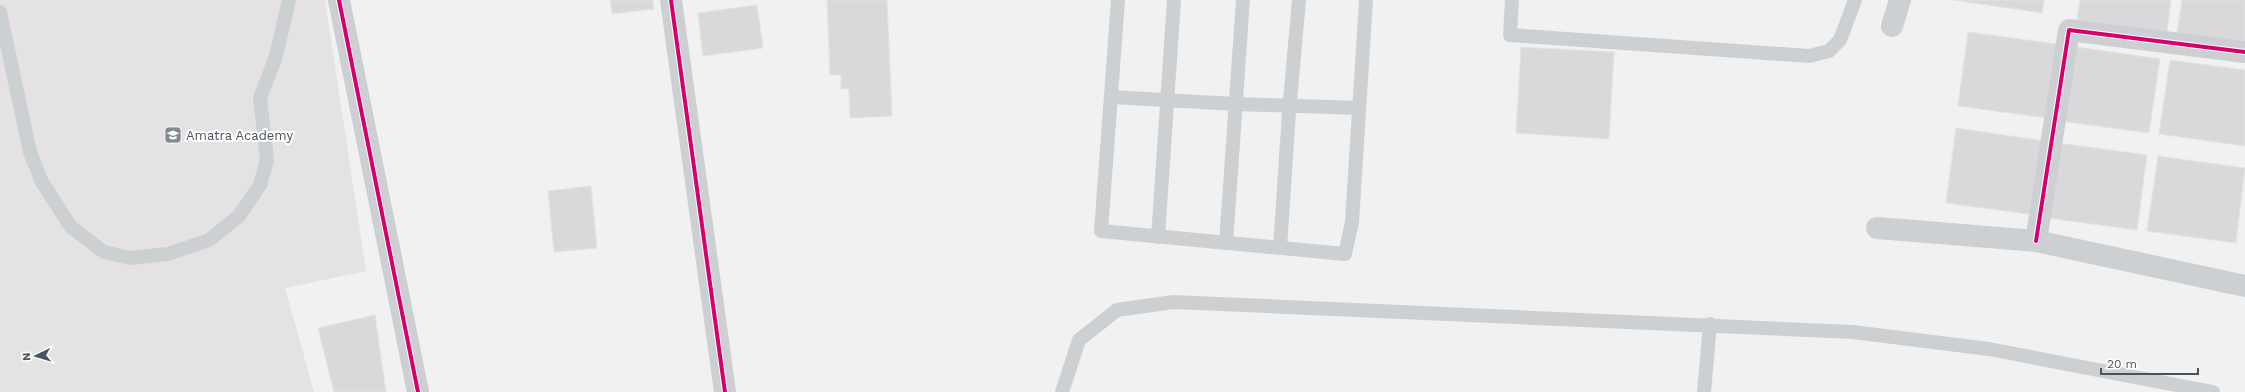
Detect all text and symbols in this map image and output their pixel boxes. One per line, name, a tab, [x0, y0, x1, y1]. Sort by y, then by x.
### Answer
school or university icon: Amatra Academy	[163, 125, 183, 145]
place label: Amatra Academy	[186, 128, 294, 143]
north arrow	[16, 336, 56, 376]
scale bar	[2101, 350, 2198, 376]
text: N	[20, 352, 33, 361]
text: 20 m	[2107, 357, 2137, 371]

